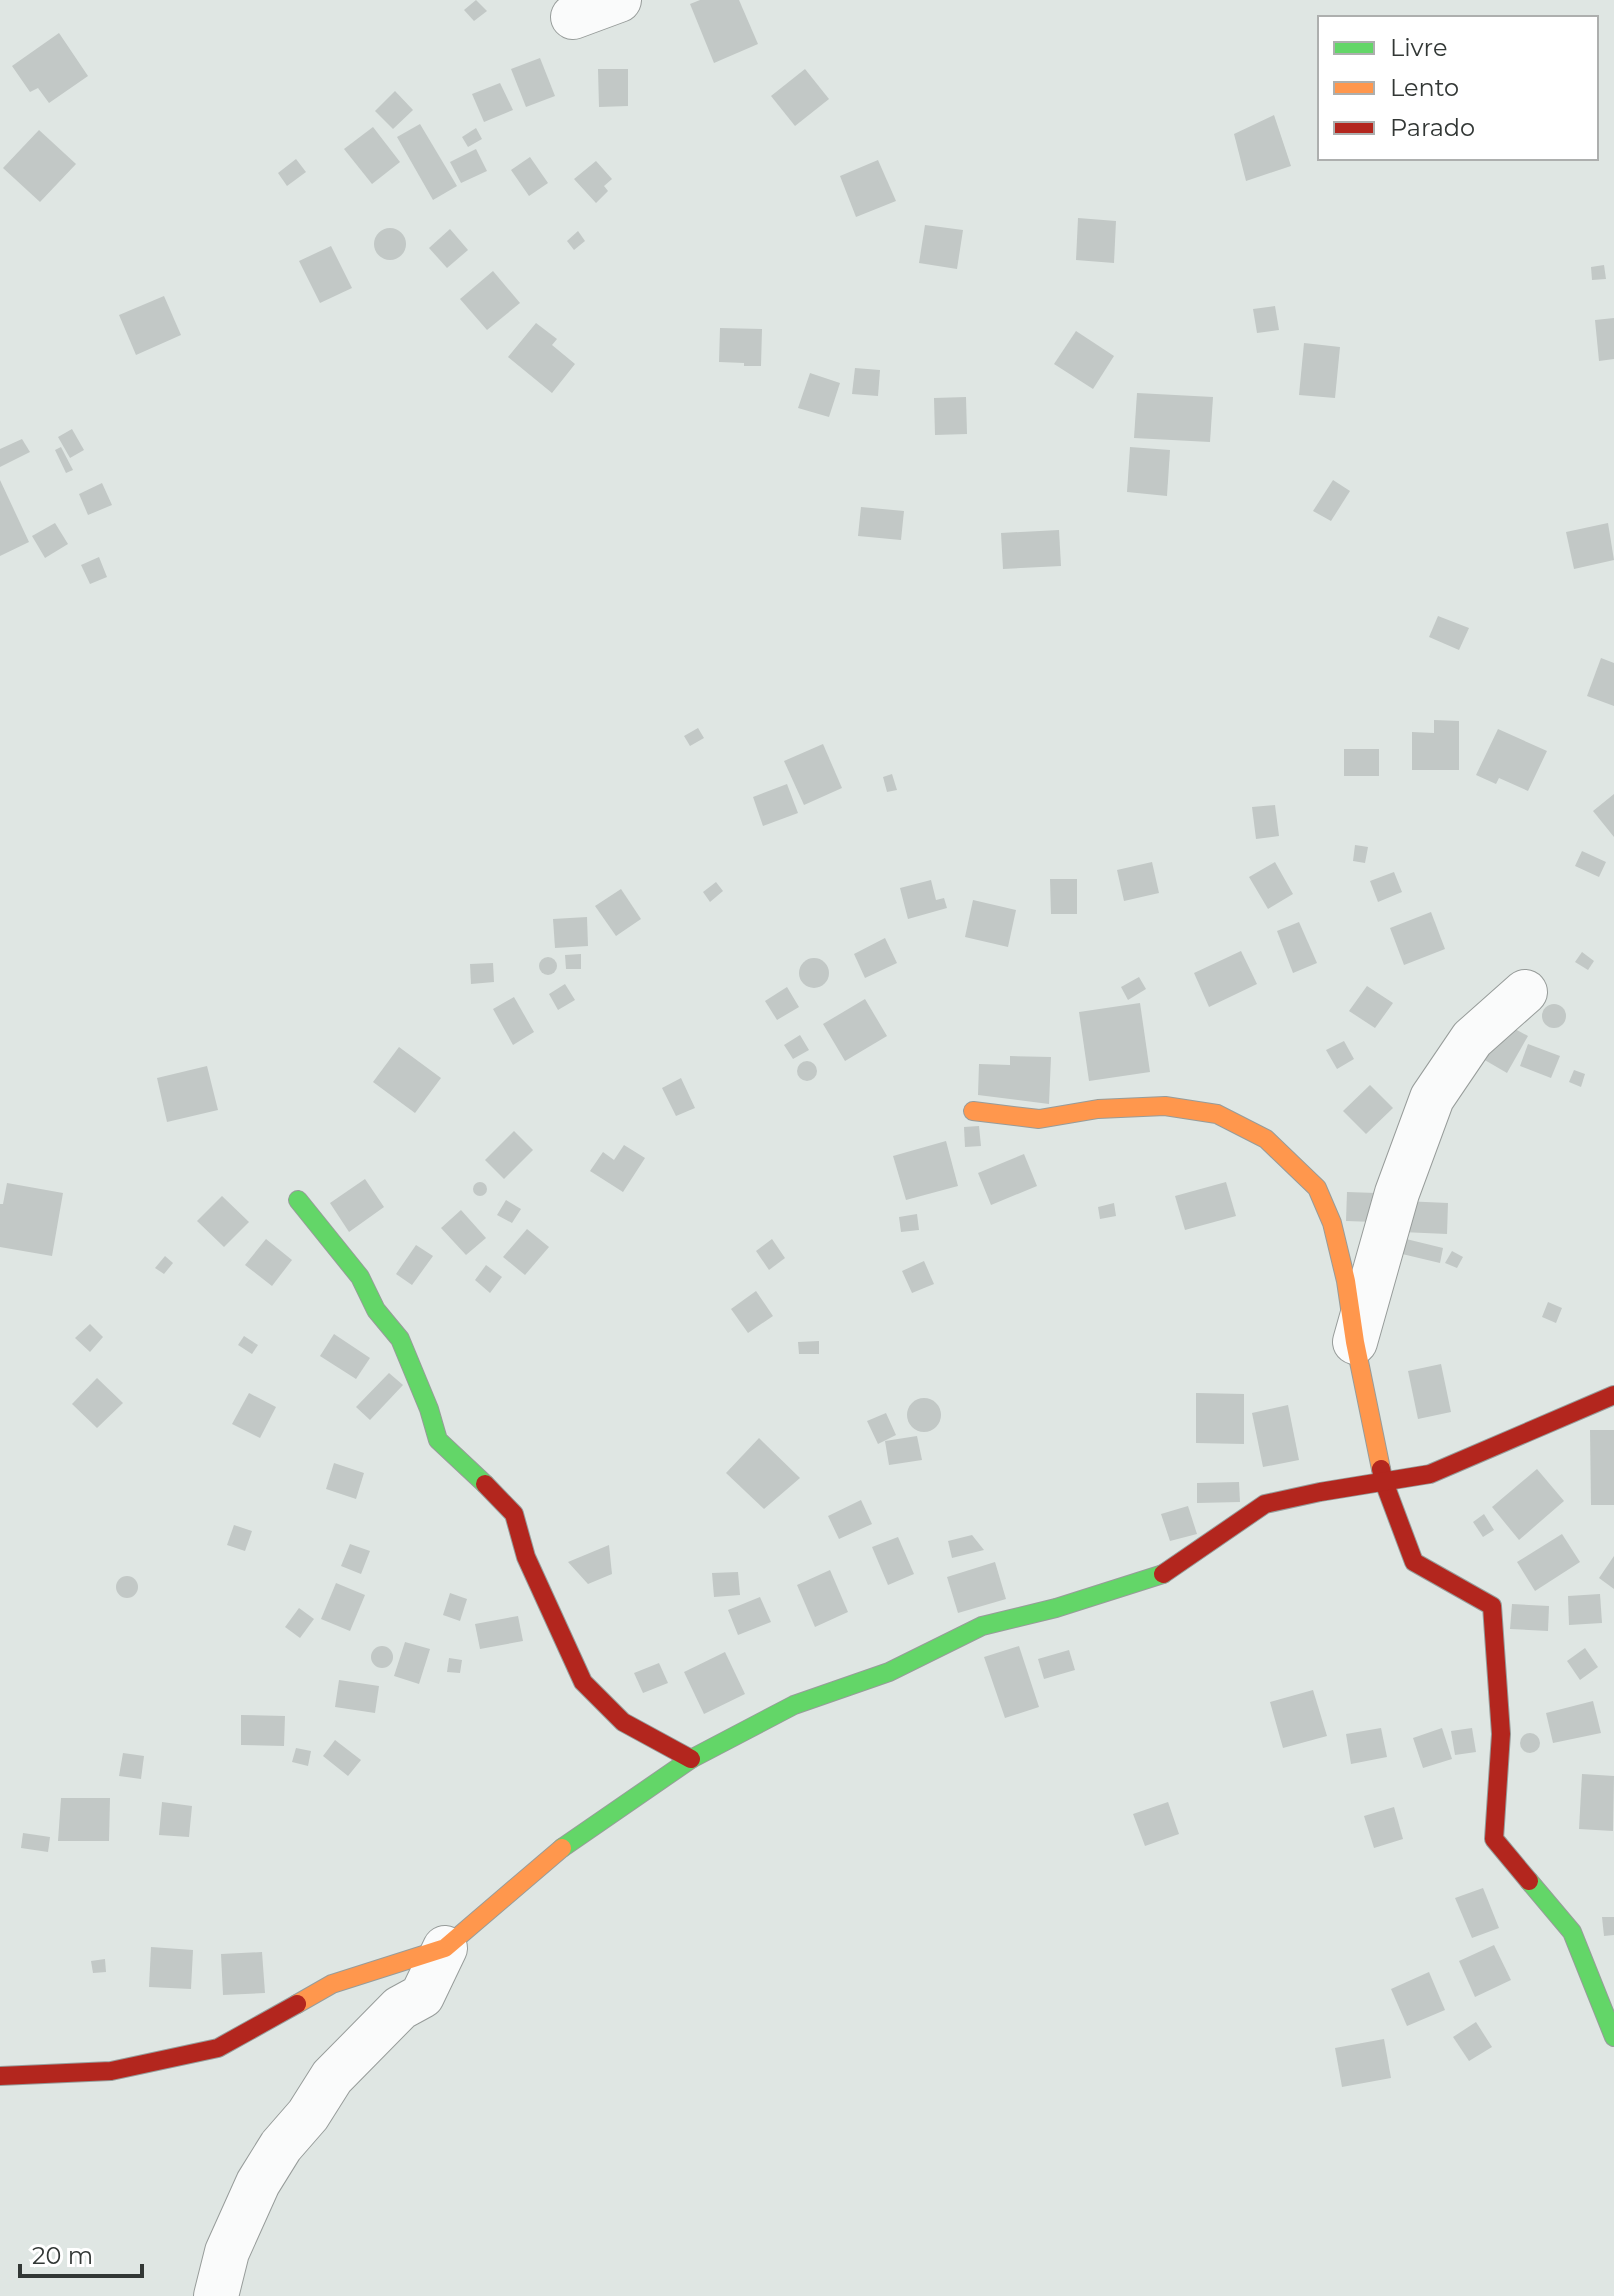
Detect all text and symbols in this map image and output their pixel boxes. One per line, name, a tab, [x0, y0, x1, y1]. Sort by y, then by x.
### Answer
legend	[1318, 16, 1598, 160]
text: Livre	[1390, 33, 1447, 62]
text: Lento	[1390, 73, 1459, 102]
text: Parado	[1390, 113, 1475, 142]
scale bar	[20, 2228, 142, 2278]
text: 20 m	[32, 2241, 93, 2270]

